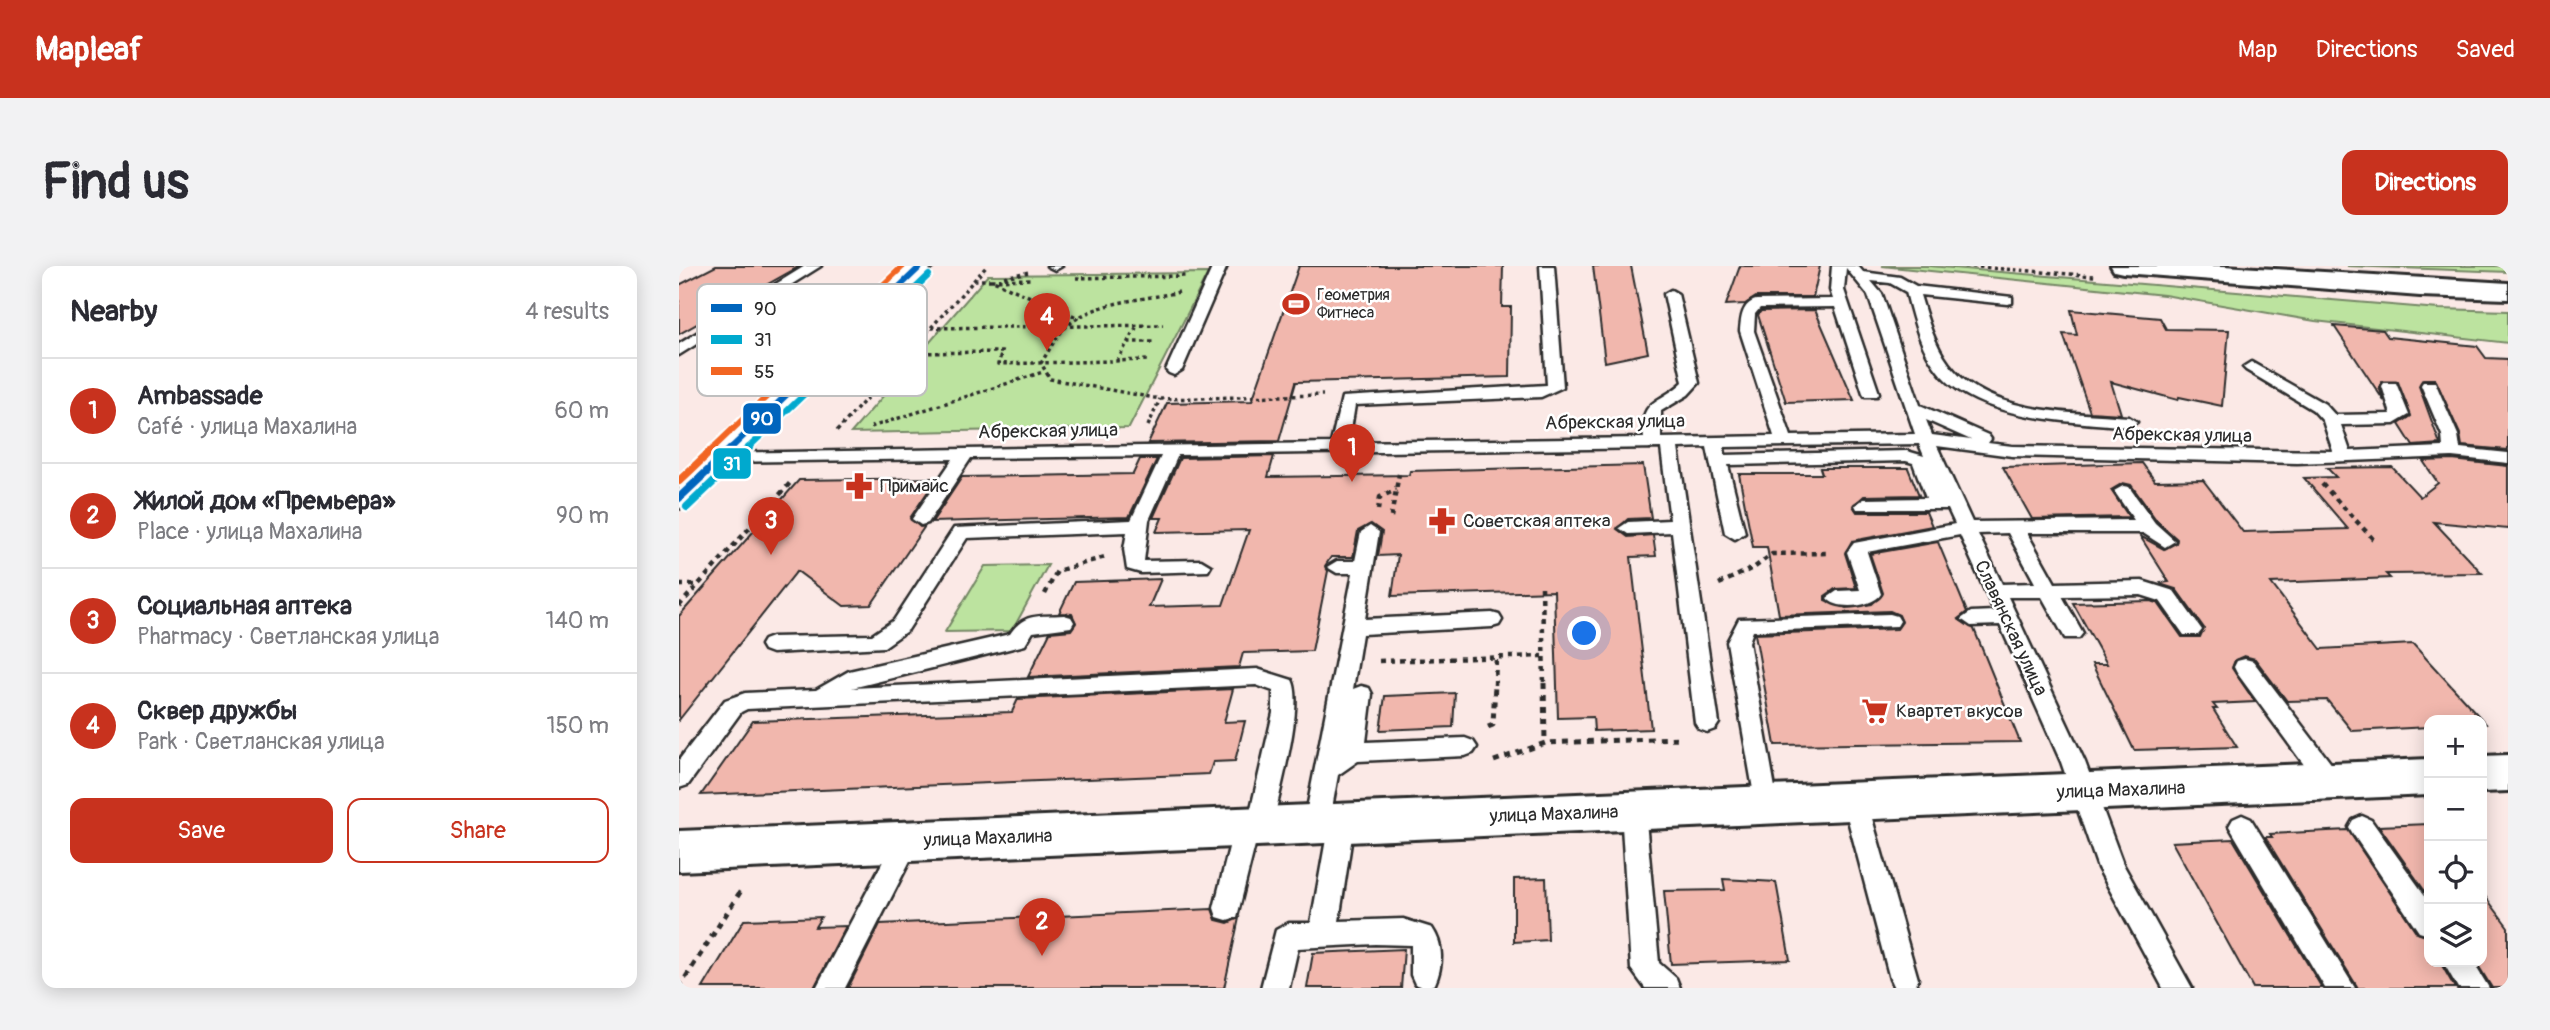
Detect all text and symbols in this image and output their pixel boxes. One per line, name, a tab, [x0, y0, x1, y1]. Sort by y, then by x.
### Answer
text: Mapleaf	[35, 29, 143, 70]
text: Map	[2238, 35, 2278, 64]
text: Directions	[2316, 35, 2417, 64]
text: Saved	[2455, 35, 2515, 64]
button: Directions	[2342, 150, 2508, 215]
text: Find us	[42, 152, 189, 213]
legend	[697, 284, 927, 396]
place label: Геометрия Фитнеса	[1317, 285, 1390, 323]
sports icon: Геометрия Фитнеса	[1281, 289, 1311, 319]
text: Nearby	[70, 293, 157, 330]
pin: 4	[1024, 293, 1070, 351]
text: 4 results	[525, 297, 609, 326]
text: 90	[754, 297, 777, 321]
text: 31	[754, 328, 772, 352]
text: 55	[754, 360, 775, 384]
text: Ambassade	[137, 380, 262, 412]
text: 1	[89, 396, 98, 425]
text: 60 m	[554, 396, 609, 425]
line badge: 90	[742, 402, 782, 435]
text: 90	[751, 407, 773, 431]
street label: Абрекская улица	[1545, 409, 1685, 435]
text: Café · улица Махалина	[137, 412, 357, 441]
street label: Абрекская улица	[978, 418, 1118, 444]
street label: Абрекская улица	[2112, 422, 2252, 448]
pin: 1	[1329, 424, 1375, 482]
line badge: 31	[712, 447, 752, 480]
text: 31	[723, 452, 741, 476]
pharmacy icon: Примайс	[844, 471, 874, 501]
place label: Примайс	[880, 474, 949, 498]
text: Жилой дом «Премьера»	[137, 485, 395, 517]
pin: 3	[748, 497, 794, 555]
text: 2	[87, 501, 99, 530]
text: 90 m	[556, 501, 609, 530]
pharmacy icon: Советская аптека	[1427, 506, 1457, 536]
place label: Советская аптека	[1463, 509, 1611, 533]
text: Place · улица Махалина	[137, 517, 363, 546]
street label: Славянская улица	[1969, 556, 2053, 700]
text: Социальная аптека	[137, 590, 352, 622]
text: 3	[87, 606, 99, 635]
text: 140 m	[546, 606, 609, 635]
your location	[1567, 616, 1601, 650]
text: Pharmacy · Светланская улица	[137, 622, 439, 651]
text: Сквер дружбы	[137, 695, 297, 727]
supermarket icon: Квартет вкусов	[1860, 696, 1890, 726]
place label: Квартет вкусов	[1896, 699, 2023, 723]
text: 4	[86, 711, 100, 740]
text: 150 m	[546, 711, 609, 740]
map controls	[2424, 715, 2487, 967]
button: +	[2424, 715, 2487, 778]
text: Park · Светланская улица	[137, 727, 385, 756]
street label: улица Махалина	[2055, 776, 2186, 804]
button: −	[2424, 778, 2487, 841]
button: Save	[70, 798, 333, 863]
button: Share	[347, 798, 609, 863]
street label: улица Махалина	[1488, 800, 1619, 828]
street label: улица Махалина	[922, 824, 1053, 852]
button: locate	[2424, 841, 2487, 904]
pin: 2	[1019, 898, 1065, 956]
button: layers	[2424, 904, 2487, 967]

